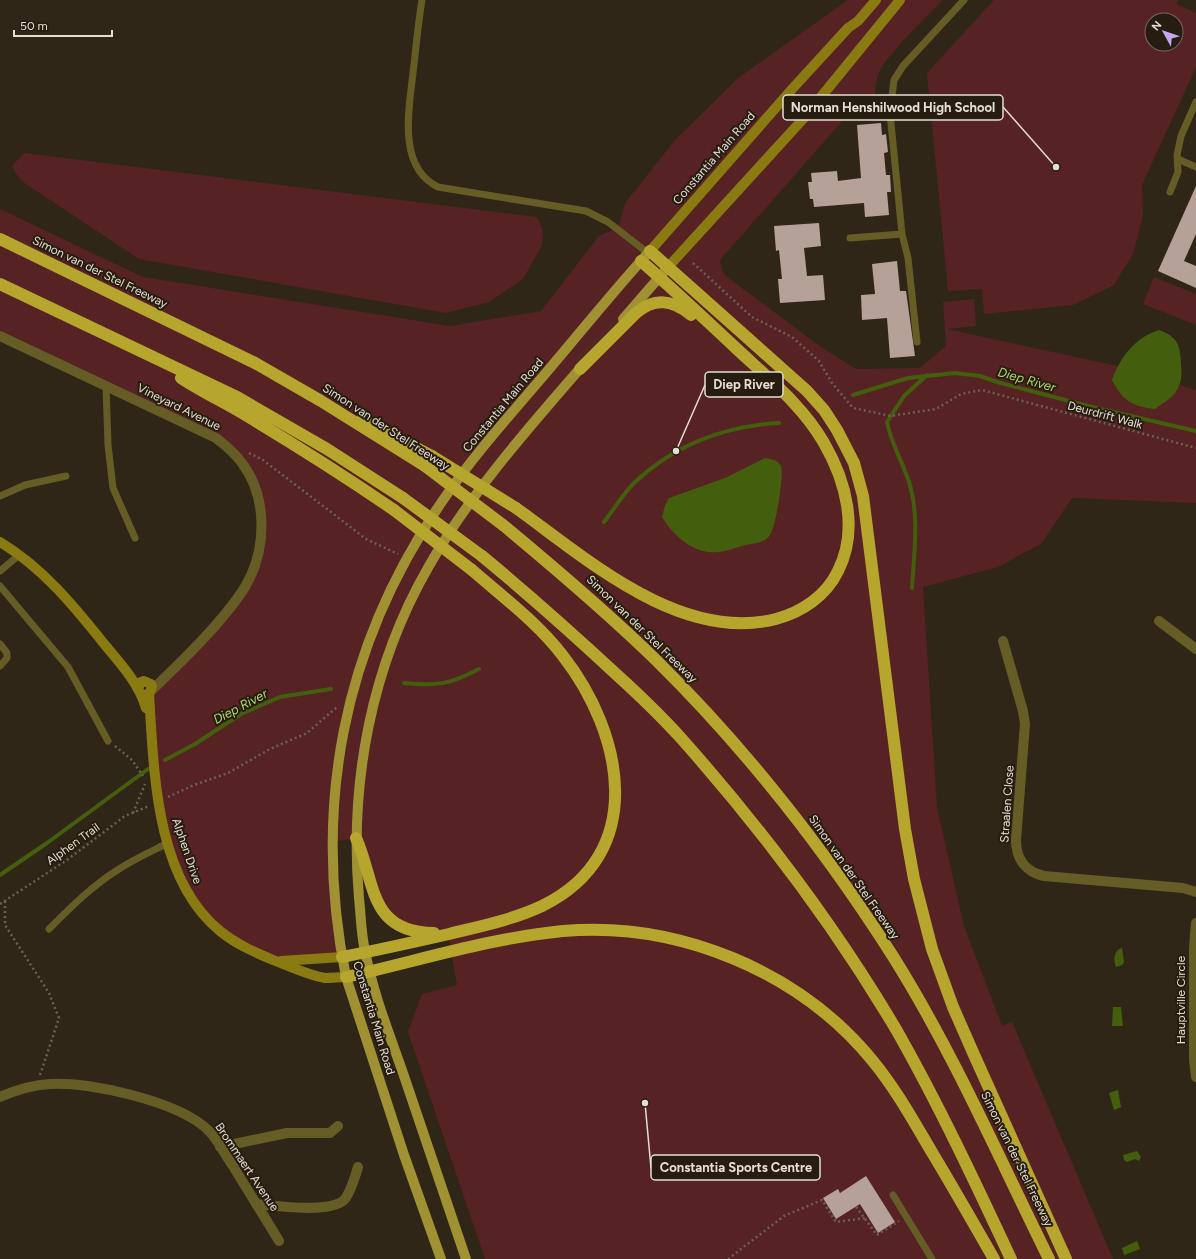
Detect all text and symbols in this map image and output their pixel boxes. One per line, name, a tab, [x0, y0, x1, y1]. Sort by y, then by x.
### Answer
scale bar	[14, 12, 112, 38]
north arrow	[1144, 12, 1184, 52]
text: N	[1149, 18, 1164, 33]
text: 50 m	[20, 19, 48, 33]
callout: Norman Henshilwood High School	[783, 95, 1003, 120]
text: Norman Henshilwood High School	[791, 100, 995, 115]
street label: Constantia Main Road	[670, 109, 758, 207]
street label: Simon van der Stel Freeway	[30, 233, 170, 311]
street label: Constantia Main Road	[460, 355, 546, 455]
water label: Diep River	[996, 364, 1058, 395]
callout: Diep River	[705, 372, 783, 397]
text: Diep River	[713, 377, 775, 392]
street label: Vineyard Avenue	[135, 381, 223, 433]
street label: Simon van der Stel Freeway	[320, 381, 453, 474]
street label: Deurdrift Walk	[1066, 398, 1144, 432]
street label: Simon van der Stel Freeway	[584, 572, 701, 686]
water label: Diep River	[211, 686, 270, 727]
street label: Straalen Close	[997, 764, 1017, 843]
street label: Simon van der Stel Freeway	[806, 812, 903, 942]
street label: Alphen Drive	[169, 816, 205, 886]
street label: Alphen Trail	[44, 820, 102, 868]
street label: Hauptville Circle	[1174, 955, 1188, 1044]
street label: Constantia Main Road	[350, 960, 398, 1076]
street label: Simon van der Stel Freeway	[978, 1089, 1056, 1229]
street label: Brommaert Avenue	[212, 1120, 282, 1214]
callout: Constantia Sports Centre	[651, 1155, 820, 1180]
text: Constantia Sports Centre	[660, 1160, 812, 1175]

